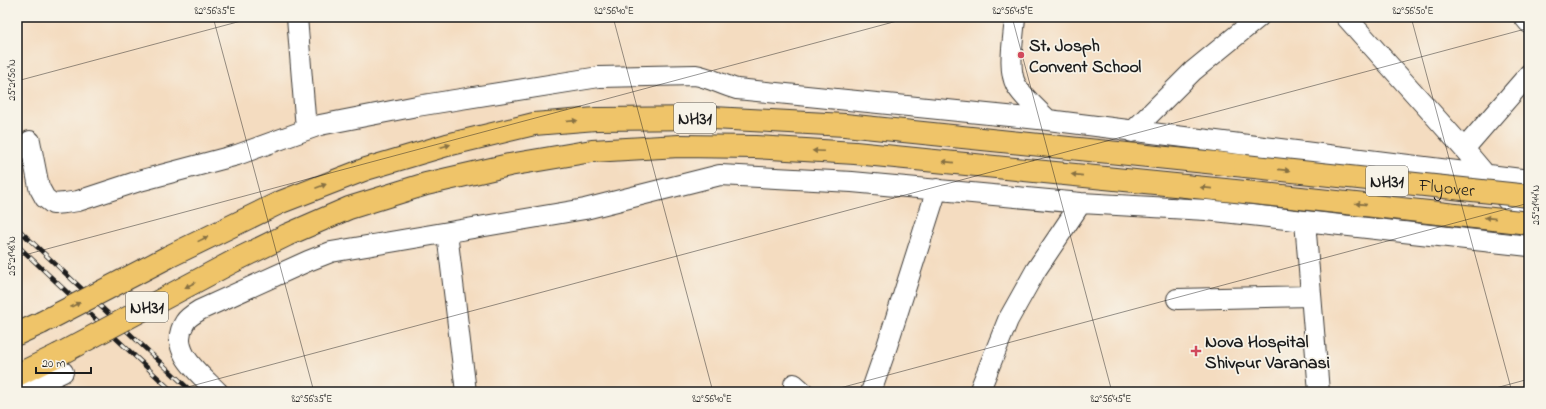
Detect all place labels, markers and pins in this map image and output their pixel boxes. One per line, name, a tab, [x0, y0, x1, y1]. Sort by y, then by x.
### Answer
place label: St. Josph Convent School	[1029, 34, 1141, 81]
marker: St. Josph Convent School	[1016, 50, 1026, 60]
place label: Nova Hospital Shivpur Varanasi	[1205, 330, 1330, 377]
marker: Nova Hospital Shivpur Varanasi	[1190, 345, 1202, 357]

